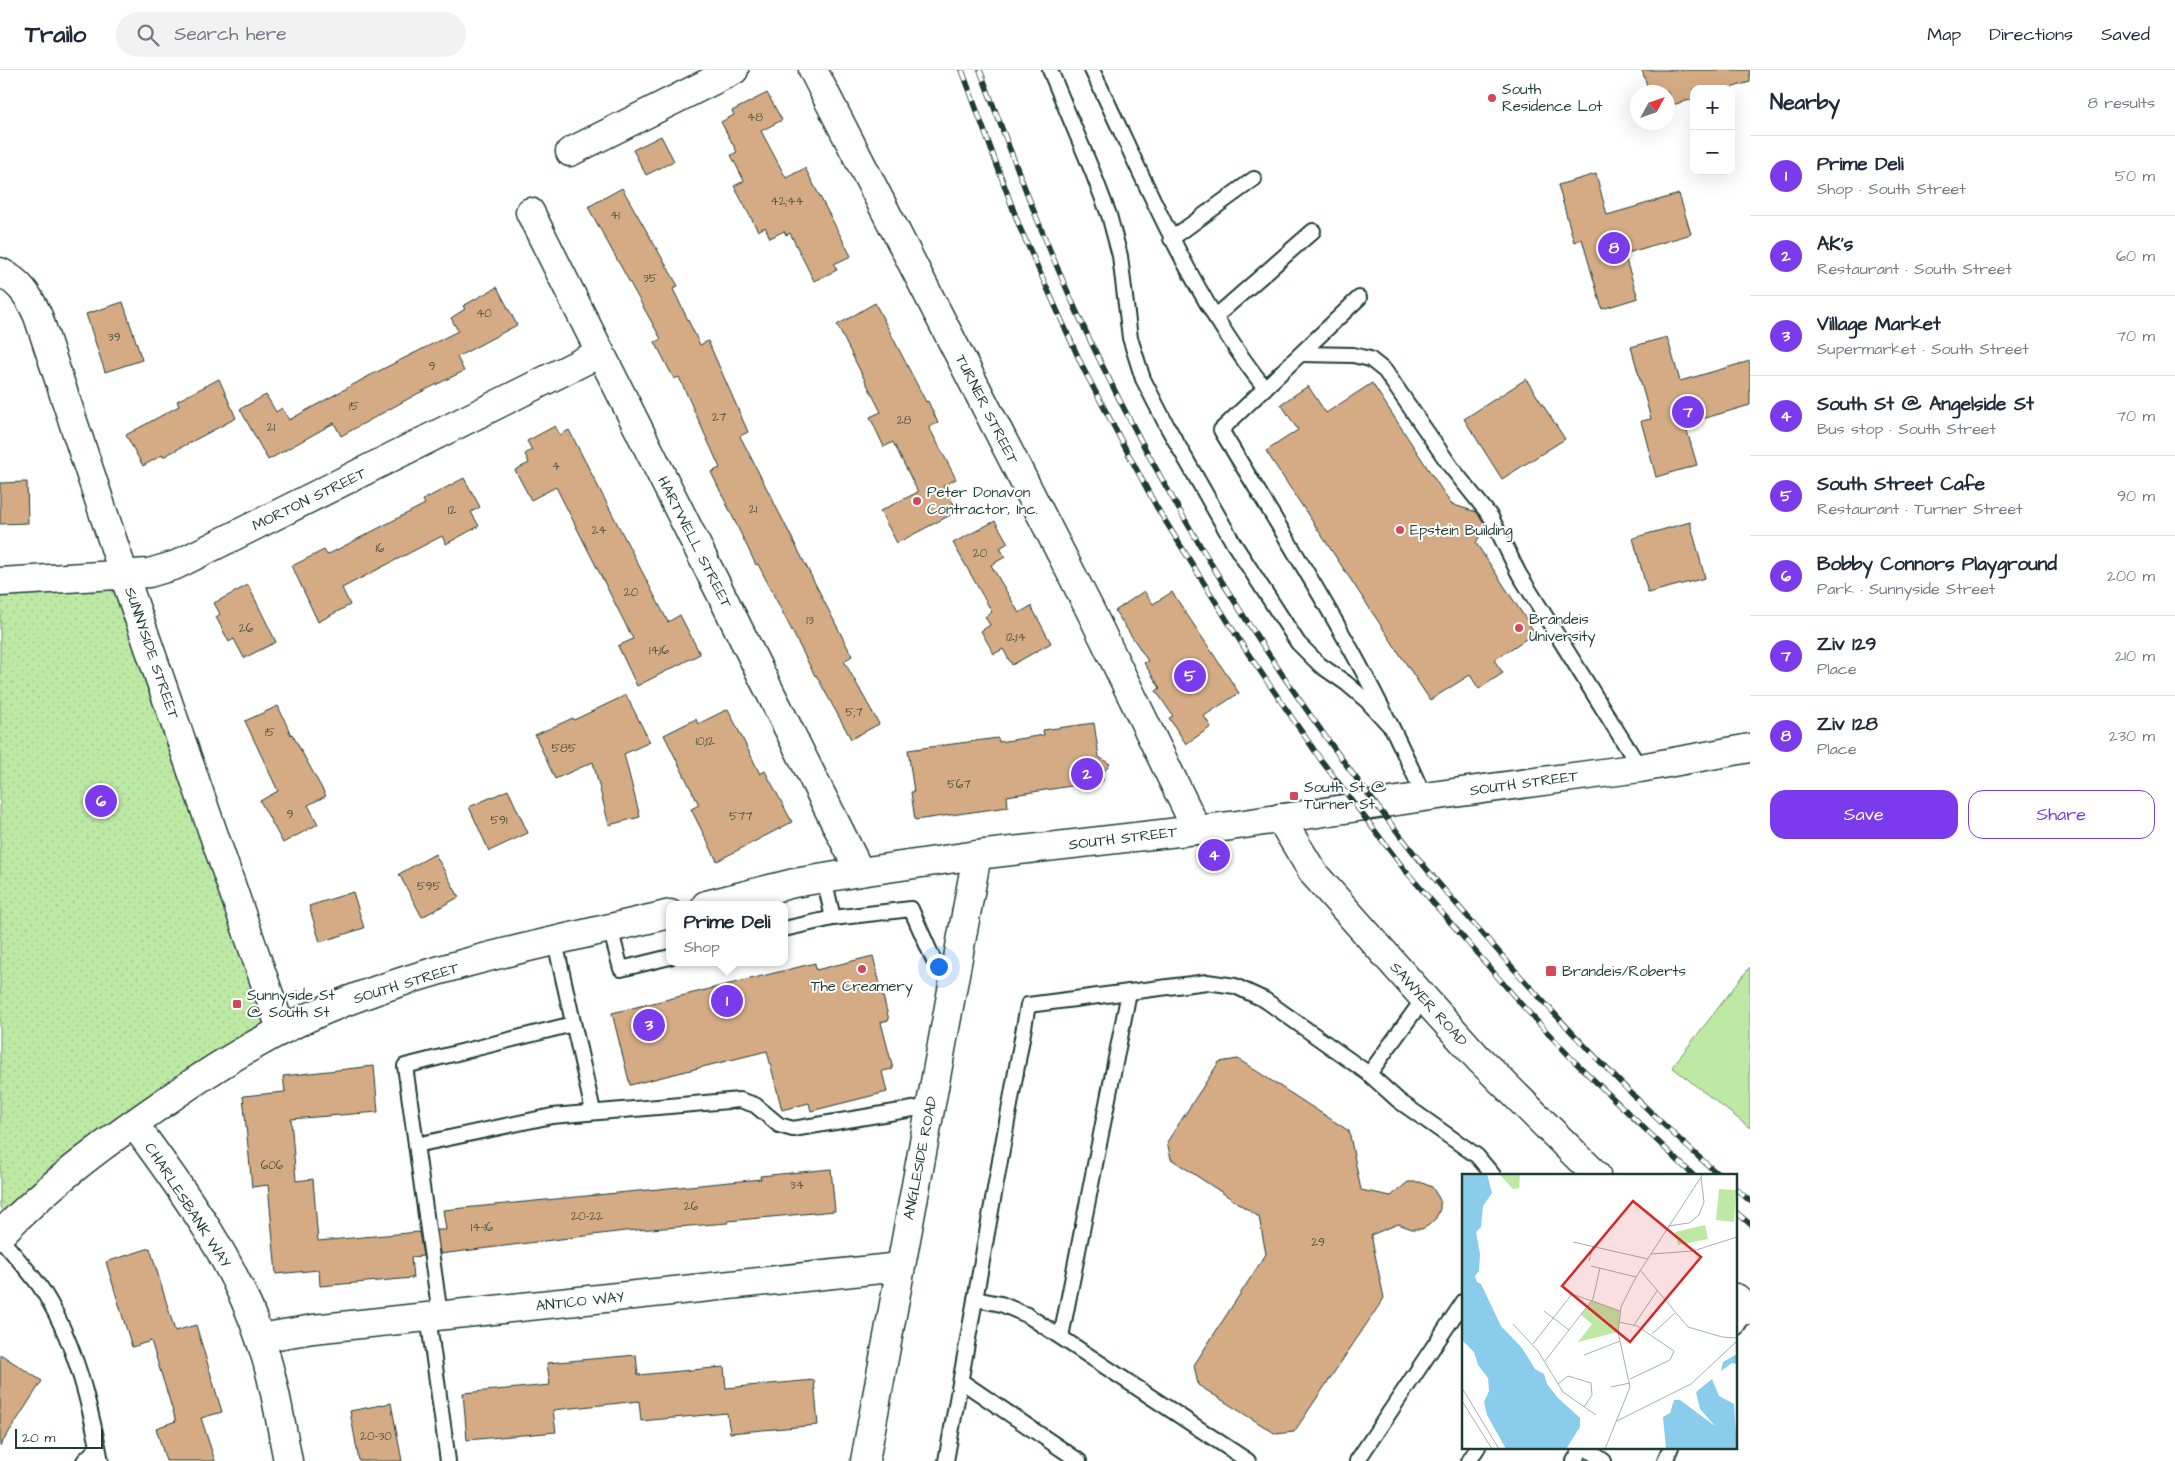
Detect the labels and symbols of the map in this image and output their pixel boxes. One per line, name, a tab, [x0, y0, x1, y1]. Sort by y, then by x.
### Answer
place label: South Residence Lot	[1502, 79, 1602, 117]
north arrow	[1630, 85, 1675, 130]
marker: South Residence Lot	[1486, 92, 1498, 104]
house number: 48	[747, 109, 763, 126]
house number: 42;44	[771, 193, 803, 210]
house number: 41	[610, 207, 620, 224]
pin: 8	[1598, 229, 1630, 267]
house number: 35	[643, 270, 658, 287]
house number: 40	[476, 305, 492, 322]
house number: 39	[108, 329, 121, 346]
street label: TURNER STREET	[950, 351, 1023, 468]
house number: 9	[429, 358, 436, 375]
pin: 7	[1672, 393, 1704, 431]
house number: 15	[349, 398, 360, 415]
house number: 27	[712, 409, 727, 426]
house number: 28	[897, 412, 912, 429]
house number: 21	[267, 419, 276, 436]
house number: 4	[552, 458, 560, 475]
street label: MORTON STREET	[249, 462, 370, 536]
street label: HARTWELL STREET	[652, 473, 737, 612]
place label: Peter Donavon Contractor, Inc.	[927, 482, 1038, 520]
marker: Peter Donavon Contractor, Inc.	[911, 495, 923, 507]
house number: 21	[749, 501, 758, 518]
house number: 12	[448, 502, 456, 519]
place label: Epstein Building	[1410, 520, 1513, 542]
house number: 24	[591, 522, 607, 539]
marker: Epstein Building	[1394, 524, 1406, 536]
house number: 16	[375, 540, 385, 557]
house number: 20	[973, 545, 988, 562]
street label: SUNNYSIDE STREET	[119, 584, 184, 723]
house number: 20	[624, 584, 639, 601]
place label: Brandeis University	[1529, 609, 1595, 648]
house number: 13	[806, 612, 814, 629]
house number: 26	[239, 620, 254, 637]
marker: Brandeis University	[1513, 622, 1525, 634]
house number: 12;14	[1006, 629, 1026, 646]
house number: 14;16	[649, 642, 670, 659]
pin: 5	[1174, 657, 1206, 695]
house number: 5;7	[845, 704, 863, 721]
house number: 15	[265, 724, 276, 741]
house number: 10;12	[696, 733, 715, 750]
house number: 585	[552, 740, 577, 757]
pin: 2	[1071, 755, 1103, 793]
street label: SOUTH STREET	[1468, 765, 1580, 802]
house number: 567	[947, 776, 971, 793]
place label: South St @ Turner St	[1304, 777, 1387, 815]
pin: 6	[85, 782, 117, 820]
marker: South St @ Turner St	[1288, 790, 1300, 802]
house number: 9	[287, 806, 294, 823]
house number: 577	[729, 808, 753, 825]
house number: 591	[491, 812, 508, 829]
street label: SOUTH STREET	[1068, 821, 1179, 856]
pin: 4	[1198, 836, 1230, 874]
house number: 595	[417, 878, 441, 895]
your location	[926, 954, 952, 980]
street label: SOUTH STREET	[351, 957, 462, 1010]
street label: SAWYER ROAD	[1385, 958, 1472, 1051]
place label: Brandeis/Roberts	[1562, 961, 1687, 982]
marker: The Creamery	[856, 963, 868, 975]
marker: Brandeis/Roberts	[1544, 964, 1558, 978]
place label: The Creamery	[811, 976, 913, 998]
pin: 1	[711, 982, 743, 1020]
place label: Sunnyside St @ South St	[247, 985, 335, 1023]
marker: Sunnyside St @ South St	[231, 998, 243, 1010]
pin: 3	[633, 1006, 665, 1044]
street label: ANGLESIDE ROAD	[898, 1094, 943, 1222]
street label: CHARLESBANK WAY	[139, 1139, 236, 1272]
house number: 606	[261, 1157, 284, 1174]
inset map	[1462, 1174, 1738, 1448]
house number: 34	[790, 1177, 804, 1194]
house number: 26	[684, 1198, 699, 1215]
house number: 20-22	[571, 1208, 603, 1225]
house number: 14-16	[471, 1219, 494, 1236]
house number: 29	[1311, 1234, 1325, 1251]
street label: ANTICO WAY	[535, 1286, 625, 1317]
scale bar	[15, 1426, 102, 1449]
house number: 20-30	[360, 1428, 392, 1445]

